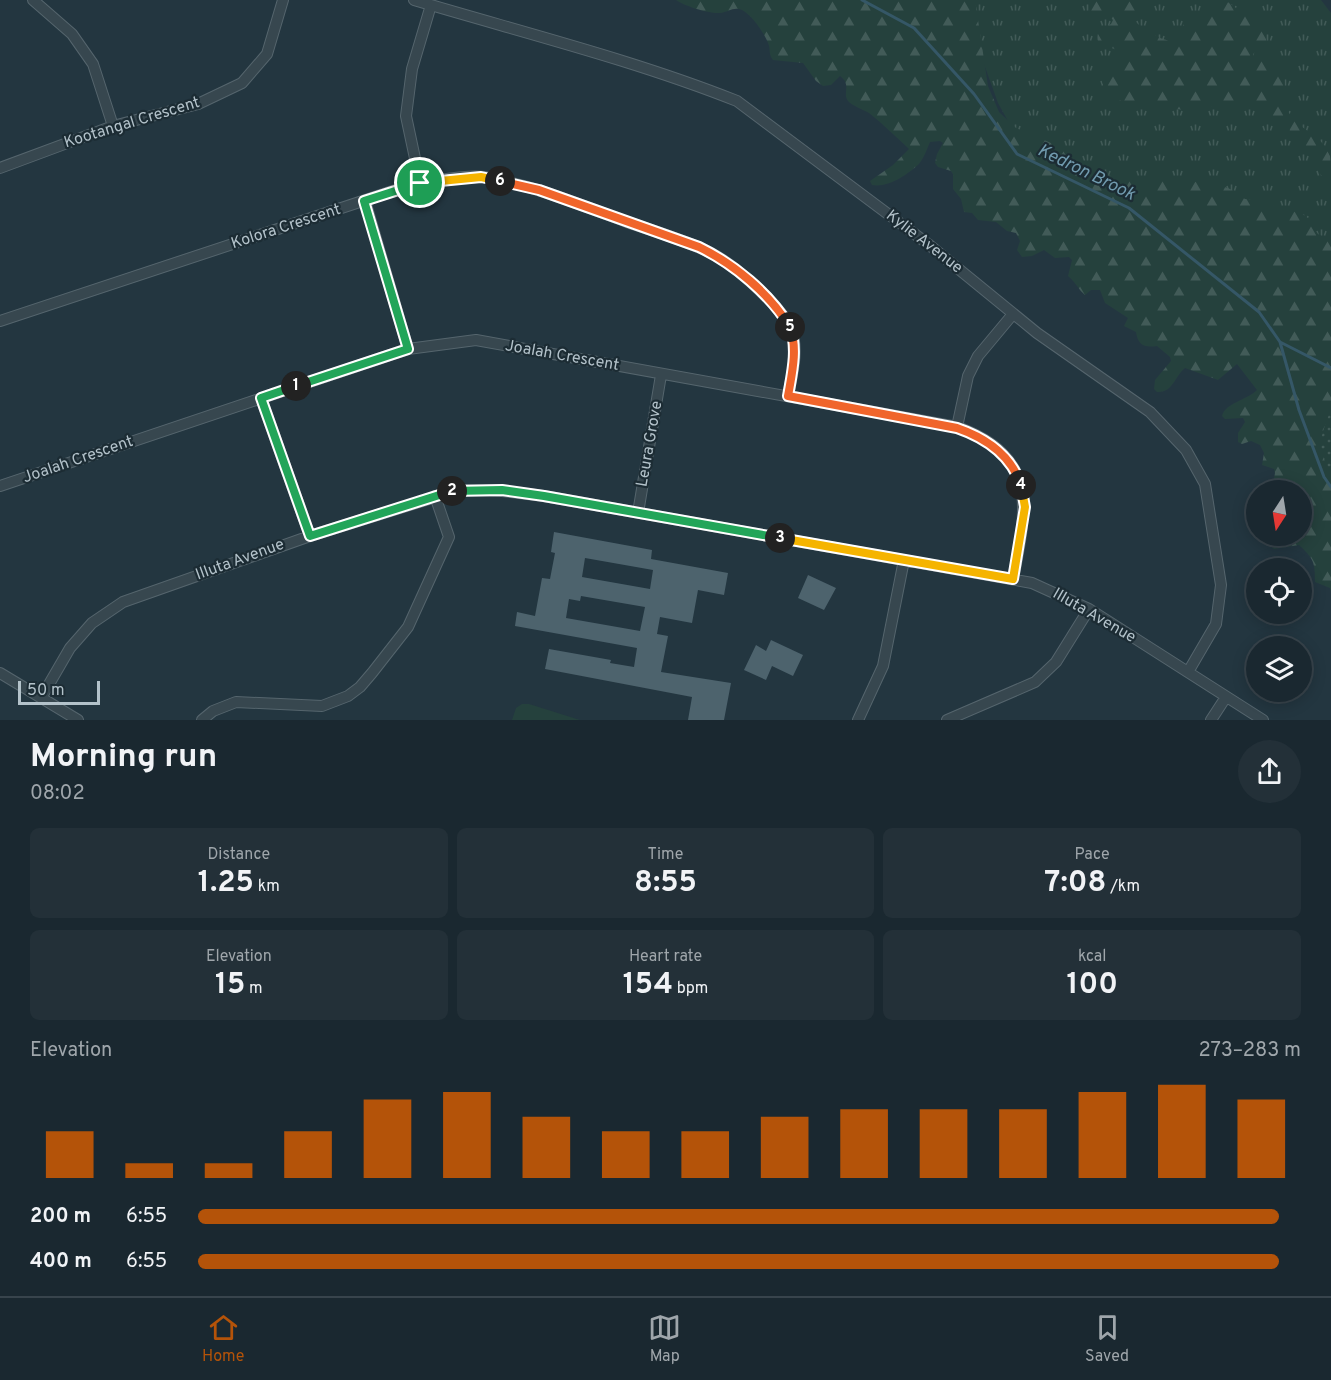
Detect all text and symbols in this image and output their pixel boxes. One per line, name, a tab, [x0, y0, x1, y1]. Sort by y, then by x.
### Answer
street label: Kootangal Crescent	[62, 93, 202, 153]
water label: Kedron Brook	[1033, 139, 1139, 207]
pin	[394, 157, 445, 208]
icon: arrive	[403, 166, 436, 199]
pin: 6	[485, 166, 515, 196]
text: 6	[495, 171, 505, 191]
street label: Kolora Crescent	[229, 200, 343, 254]
street label: Kylie Avenue	[882, 206, 966, 278]
pin: 5	[775, 312, 805, 342]
text: 5	[785, 317, 795, 337]
street label: Joalah Crescent	[503, 336, 621, 376]
pin: 1	[281, 371, 311, 401]
text: 1	[293, 376, 299, 396]
street label: Leura Grove	[633, 399, 667, 489]
street label: Joalah Crescent	[20, 432, 136, 488]
pin: 4	[1006, 470, 1036, 500]
text: 4	[1016, 475, 1026, 495]
pin: 2	[437, 476, 467, 506]
north arrow	[1246, 480, 1312, 546]
map controls	[1246, 480, 1312, 702]
text: 2	[447, 481, 457, 501]
pin: 3	[765, 523, 795, 553]
text: 3	[775, 528, 785, 548]
street label: Illuta Avenue	[193, 535, 287, 585]
button: locate	[1246, 558, 1312, 624]
street label: Illuta Avenue	[1049, 584, 1139, 648]
button: layers	[1246, 636, 1312, 702]
scale bar	[18, 678, 100, 706]
text: 50 m	[27, 681, 65, 701]
text: Morning run	[30, 737, 217, 779]
button: share	[1238, 740, 1301, 803]
text: 08:02	[30, 781, 85, 807]
text: Distance	[207, 845, 270, 865]
text: Time	[648, 845, 683, 865]
text: Pace	[1075, 845, 1110, 865]
text: 1.25	[198, 865, 254, 902]
text: 8:55	[634, 865, 697, 902]
text: 7:08	[1044, 865, 1106, 902]
text: km	[254, 877, 280, 897]
text: /km	[1106, 877, 1140, 897]
text: Elevation	[206, 947, 272, 967]
text: Heart rate	[629, 947, 702, 967]
text: kcal	[1078, 947, 1106, 967]
text: 15	[215, 967, 245, 1004]
text: 154	[623, 967, 673, 1004]
text: 100	[1066, 967, 1118, 1004]
text: m	[245, 979, 263, 999]
text: bpm	[673, 979, 708, 999]
text: Elevation	[30, 1038, 112, 1064]
text: 273–283 m	[1199, 1038, 1301, 1064]
text: 200 m	[30, 1204, 91, 1230]
text: 6:55	[126, 1204, 167, 1230]
text: 400 m	[30, 1249, 92, 1275]
text: 6:55	[126, 1249, 167, 1275]
tab: Home	[202, 1311, 244, 1367]
tab: Map	[648, 1311, 681, 1367]
tab: Saved	[1085, 1311, 1129, 1367]

